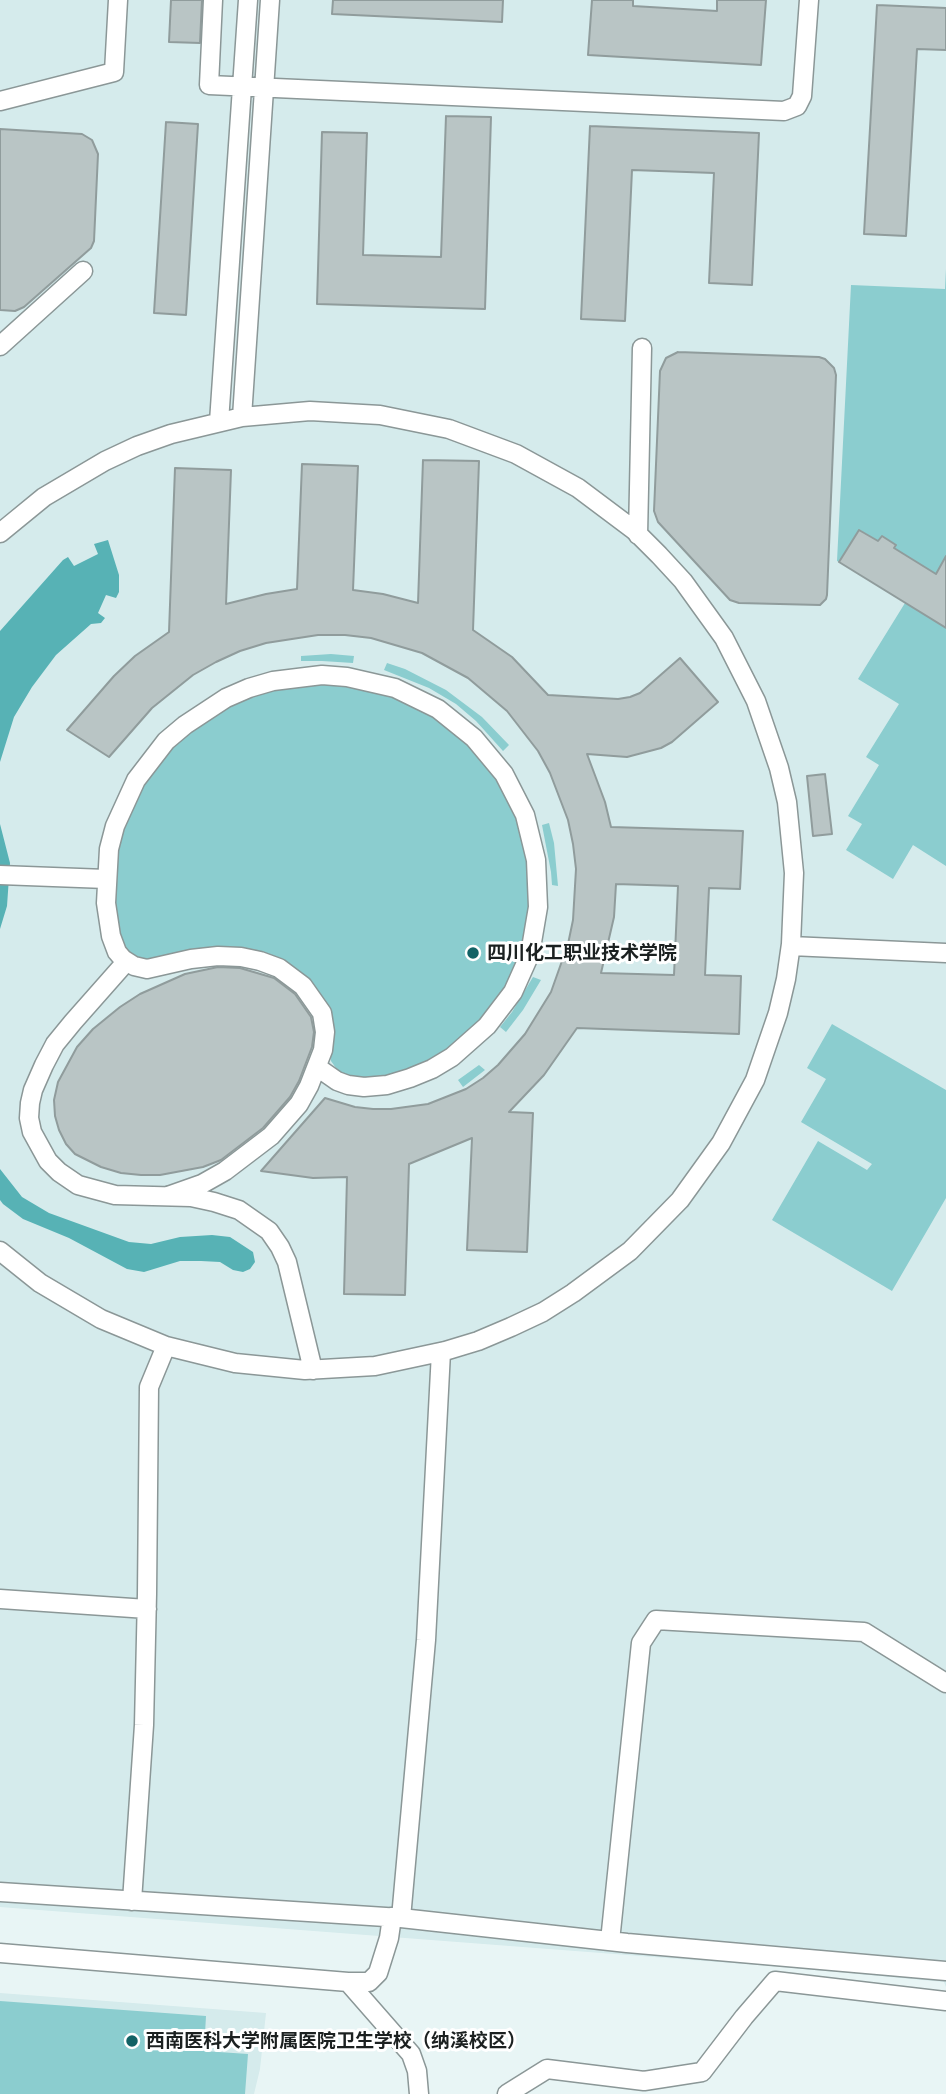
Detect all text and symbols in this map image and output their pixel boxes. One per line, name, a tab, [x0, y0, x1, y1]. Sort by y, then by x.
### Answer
place label: 四川化工职业技术学院	[487, 942, 677, 964]
marker: 四川化工职业技术学院	[465, 945, 481, 961]
place label: 西南医科大学附属医院卫生学校（纳溪校区）	[146, 2030, 526, 2052]
marker: 西南医科大学附属医院卫生学校（纳溪校区）	[124, 2033, 140, 2049]

